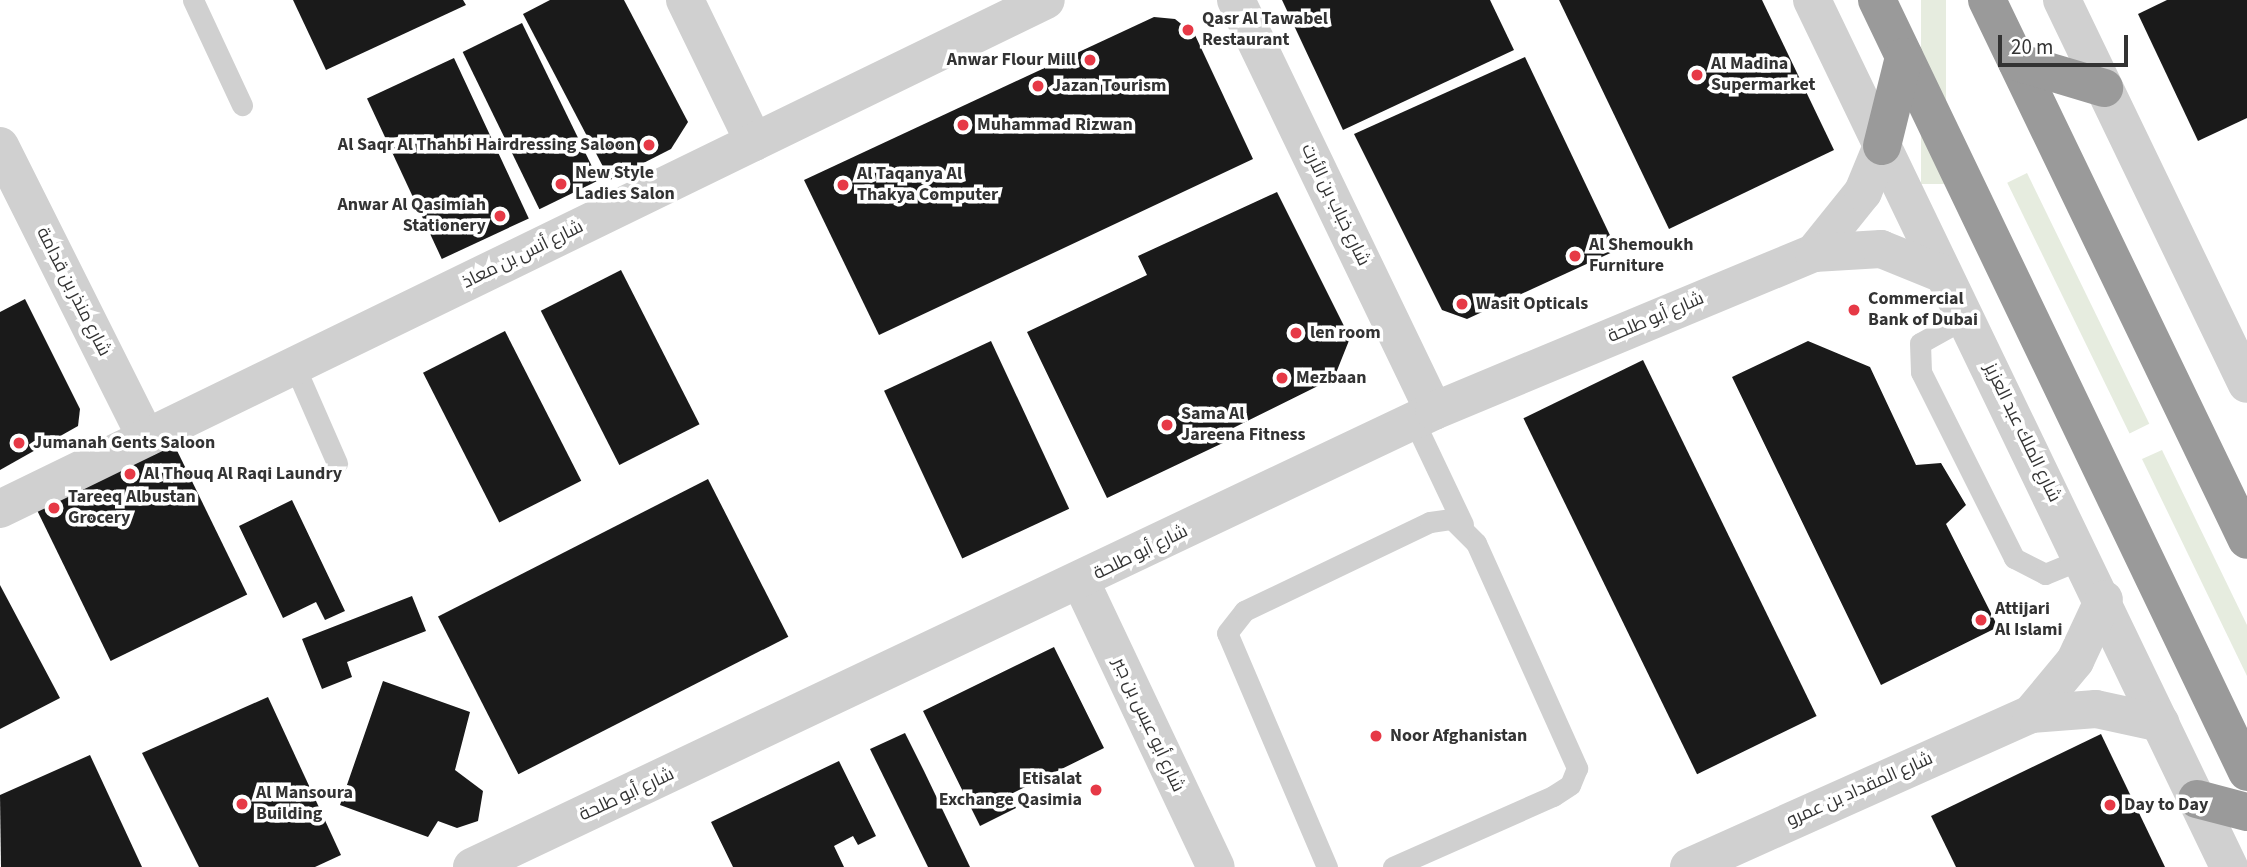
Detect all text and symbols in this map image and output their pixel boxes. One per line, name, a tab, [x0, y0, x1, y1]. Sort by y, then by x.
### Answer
place label: Qasr Al Tawabel Restaurant	[1202, 9, 1328, 52]
scale bar	[2002, 21, 2132, 65]
marker: Qasr Al Tawabel Restaurant	[1180, 22, 1196, 38]
text: 20 m	[2011, 32, 2053, 62]
place label: Anwar Flour Mill	[947, 49, 1076, 71]
marker: Anwar Flour Mill	[1082, 52, 1098, 68]
place label: Al Madina Supermarket	[1711, 54, 1816, 96]
marker: Al Madina Supermarket	[1689, 67, 1705, 83]
place label: Jazan Tourism	[1052, 75, 1166, 97]
marker: Jazan Tourism	[1030, 78, 1046, 94]
place label: Muhammad Rizwan	[977, 114, 1133, 136]
marker: Muhammad Rizwan	[955, 117, 971, 133]
place label: Al Saqr Al Thahbi Hairdressing Saloon	[338, 134, 635, 156]
marker: Al Saqr Al Thahbi Hairdressing Saloon	[641, 137, 657, 153]
street label: شارع خباب بن الأرت	[1296, 140, 1374, 270]
place label: New Style Ladies Salon	[575, 163, 675, 206]
place label: Al Taqanya Al Thakya Computer	[857, 164, 998, 206]
marker: New Style Ladies Salon	[553, 176, 569, 192]
marker: Al Taqanya Al Thakya Computer	[835, 177, 851, 193]
place label: Anwar Al Qasimiah Stationery	[337, 195, 486, 238]
marker: Anwar Al Qasimiah Stationery	[492, 208, 508, 224]
street label: شارع أنس بن معاذ	[459, 216, 587, 294]
street label: شارع منذر بن قدامة	[31, 224, 115, 360]
place label: Al Shemoukh Furniture	[1589, 235, 1693, 278]
marker: Al Shemoukh Furniture	[1567, 248, 1583, 264]
street label: شارع أبو طلحة	[1605, 288, 1707, 348]
place label: Commercial Bank of Dubai	[1868, 289, 1978, 332]
place label: Wasit Opticals	[1476, 293, 1588, 315]
marker: Wasit Opticals	[1454, 296, 1470, 312]
marker: Commercial Bank of Dubai	[1846, 302, 1862, 318]
place label: len room	[1310, 322, 1381, 344]
marker: len room	[1288, 325, 1304, 341]
street label: شارع الملك عبد العزيز	[1979, 360, 2065, 506]
place label: Mezbaan	[1296, 367, 1367, 389]
marker: Mezbaan	[1274, 370, 1290, 386]
place label: Sama Al Jareena Fitness	[1181, 404, 1306, 446]
marker: Sama Al Jareena Fitness	[1159, 417, 1175, 433]
place label: Jumanah Gents Saloon	[33, 432, 215, 454]
marker: Jumanah Gents Saloon	[11, 435, 27, 451]
place label: Al Thouq Al Raqi Laundry	[144, 463, 342, 485]
marker: Al Thouq Al Raqi Laundry	[122, 466, 138, 482]
place label: Tareeq Albustan Grocery	[68, 487, 196, 530]
marker: Tareeq Albustan Grocery	[46, 500, 62, 516]
street label: شارع أبو طلحة	[1090, 521, 1192, 585]
place label: Attijari Al Islami	[1995, 599, 2062, 642]
marker: Attijari Al Islami	[1973, 612, 1989, 628]
street label: شارع أبو عبس بن جبر	[1107, 654, 1189, 796]
place label: Noor Afghanistan	[1390, 725, 1527, 747]
marker: Noor Afghanistan	[1368, 728, 1384, 744]
street label: شارع المقداد بن عمرو	[1784, 748, 1936, 832]
street label: شارع أبو طلحة	[576, 764, 678, 826]
place label: Etisalat Exchange Qasimia	[939, 769, 1082, 812]
marker: Etisalat Exchange Qasimia	[1088, 782, 1104, 798]
place label: Al Mansoura Building	[256, 783, 353, 826]
place label: Day to Day	[2124, 794, 2208, 816]
marker: Al Mansoura Building	[234, 796, 250, 812]
marker: Day to Day	[2102, 797, 2118, 813]

